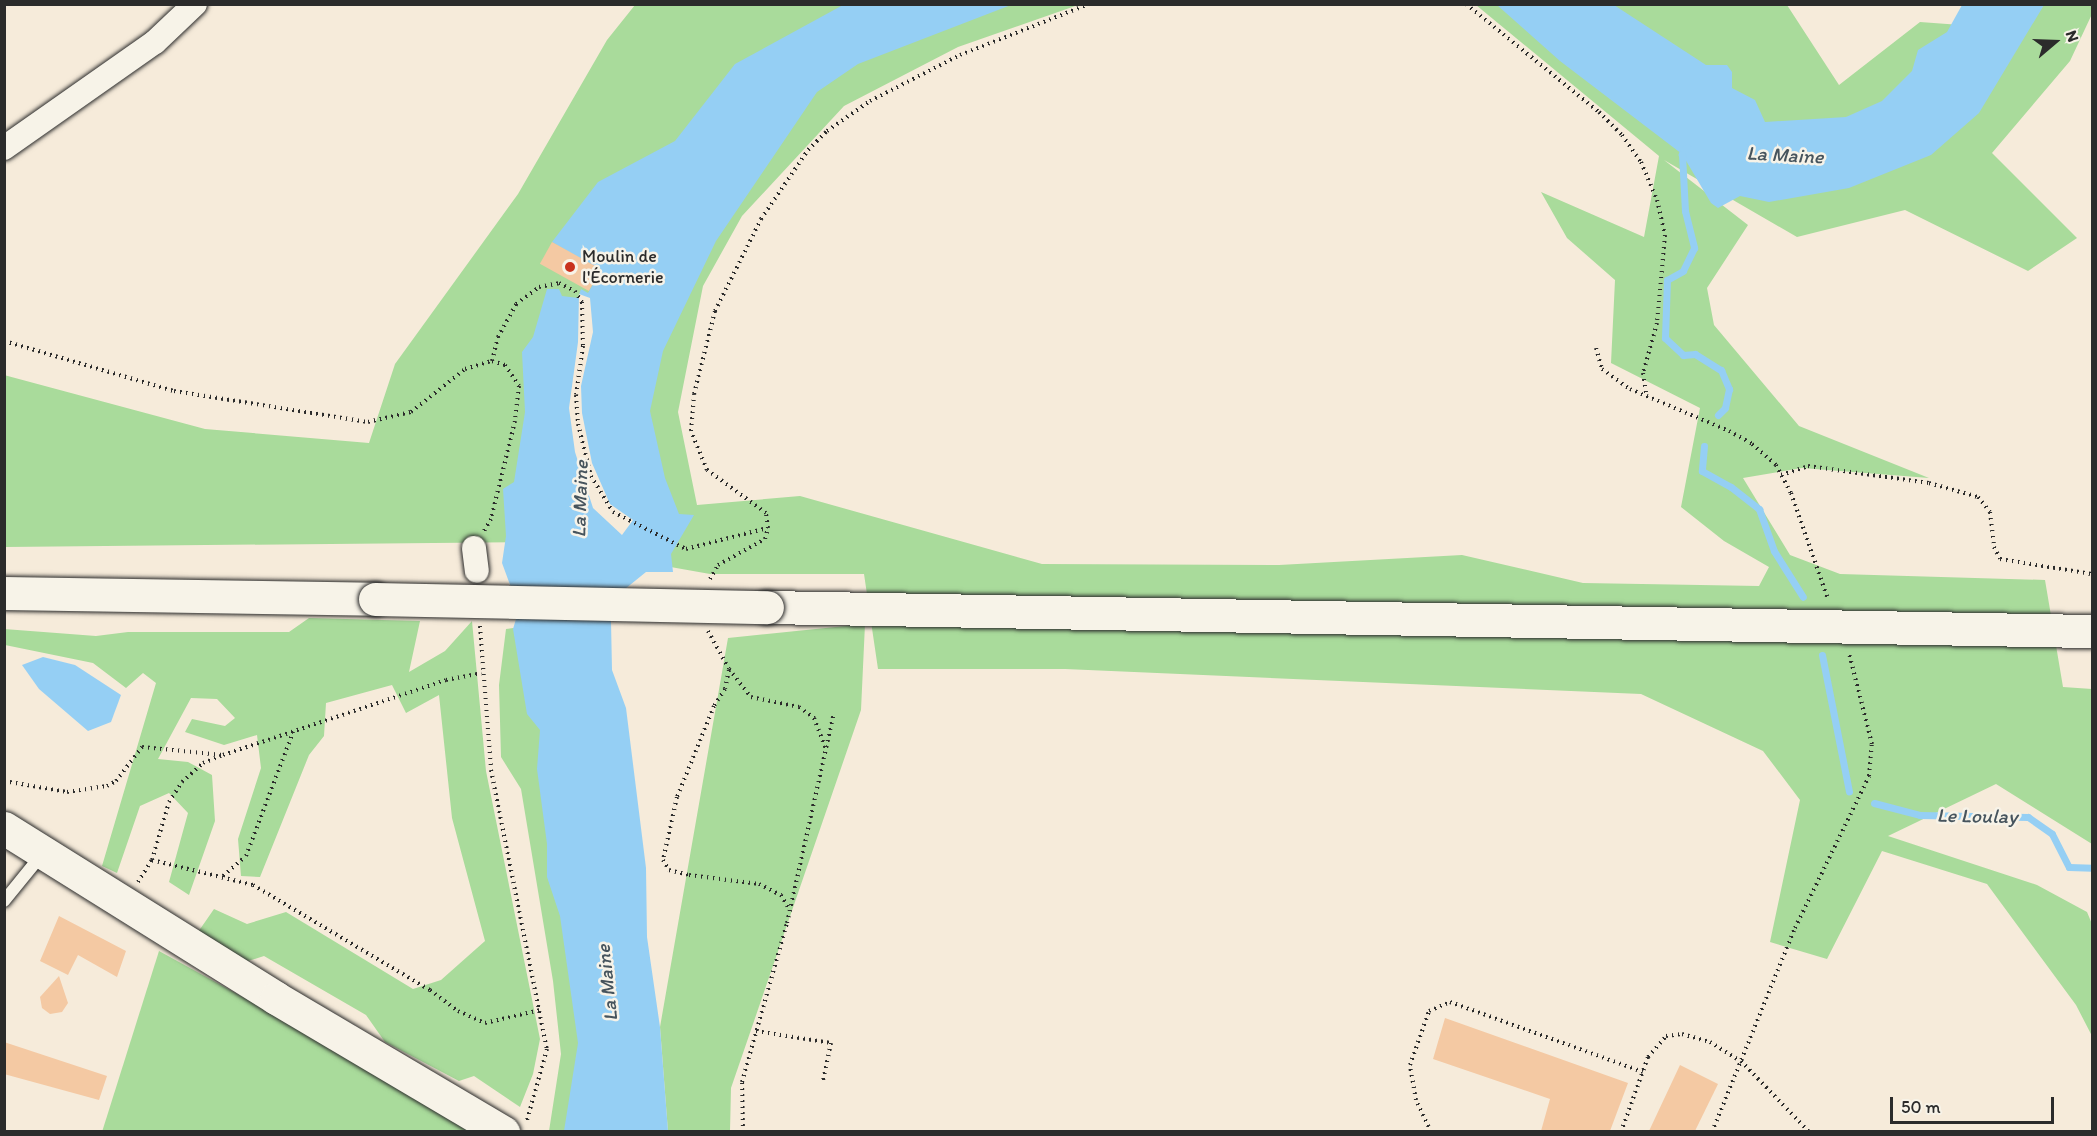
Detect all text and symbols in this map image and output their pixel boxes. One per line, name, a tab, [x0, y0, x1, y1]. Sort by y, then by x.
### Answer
north arrow	[2025, 12, 2085, 72]
text: N	[2062, 28, 2083, 44]
water label: La Maine	[1746, 141, 1824, 169]
place label: Moulin de l'Écornerie	[582, 246, 664, 288]
marker: Moulin de l'Écornerie	[563, 260, 577, 274]
water label: La Maine	[567, 460, 593, 538]
water label: Le Loulay	[1936, 803, 2018, 829]
water label: La Maine	[591, 943, 623, 1023]
scale bar	[1893, 1085, 2056, 1123]
text: 50 m	[1901, 1096, 1941, 1118]

